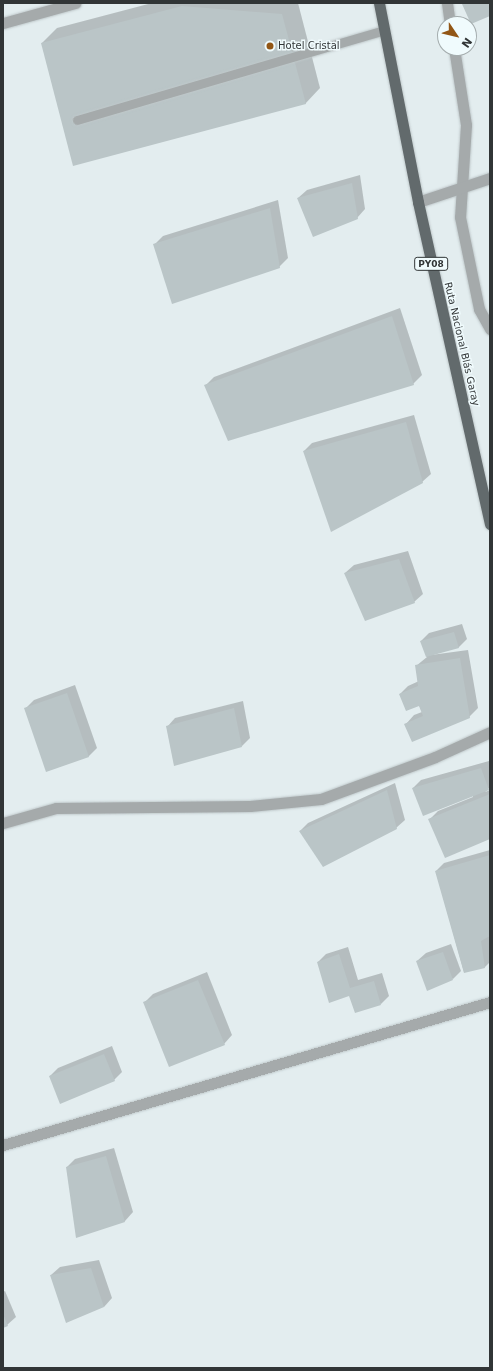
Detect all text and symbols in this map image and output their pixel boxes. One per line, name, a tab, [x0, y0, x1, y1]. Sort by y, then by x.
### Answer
north arrow	[437, 16, 477, 56]
text: N	[458, 35, 474, 50]
place label: Hotel Cristal	[278, 40, 340, 52]
marker: Hotel Cristal	[265, 41, 275, 51]
road number: PY08	[414, 257, 448, 271]
street label: Ruta Nacional Blás Garay	[442, 281, 482, 407]

